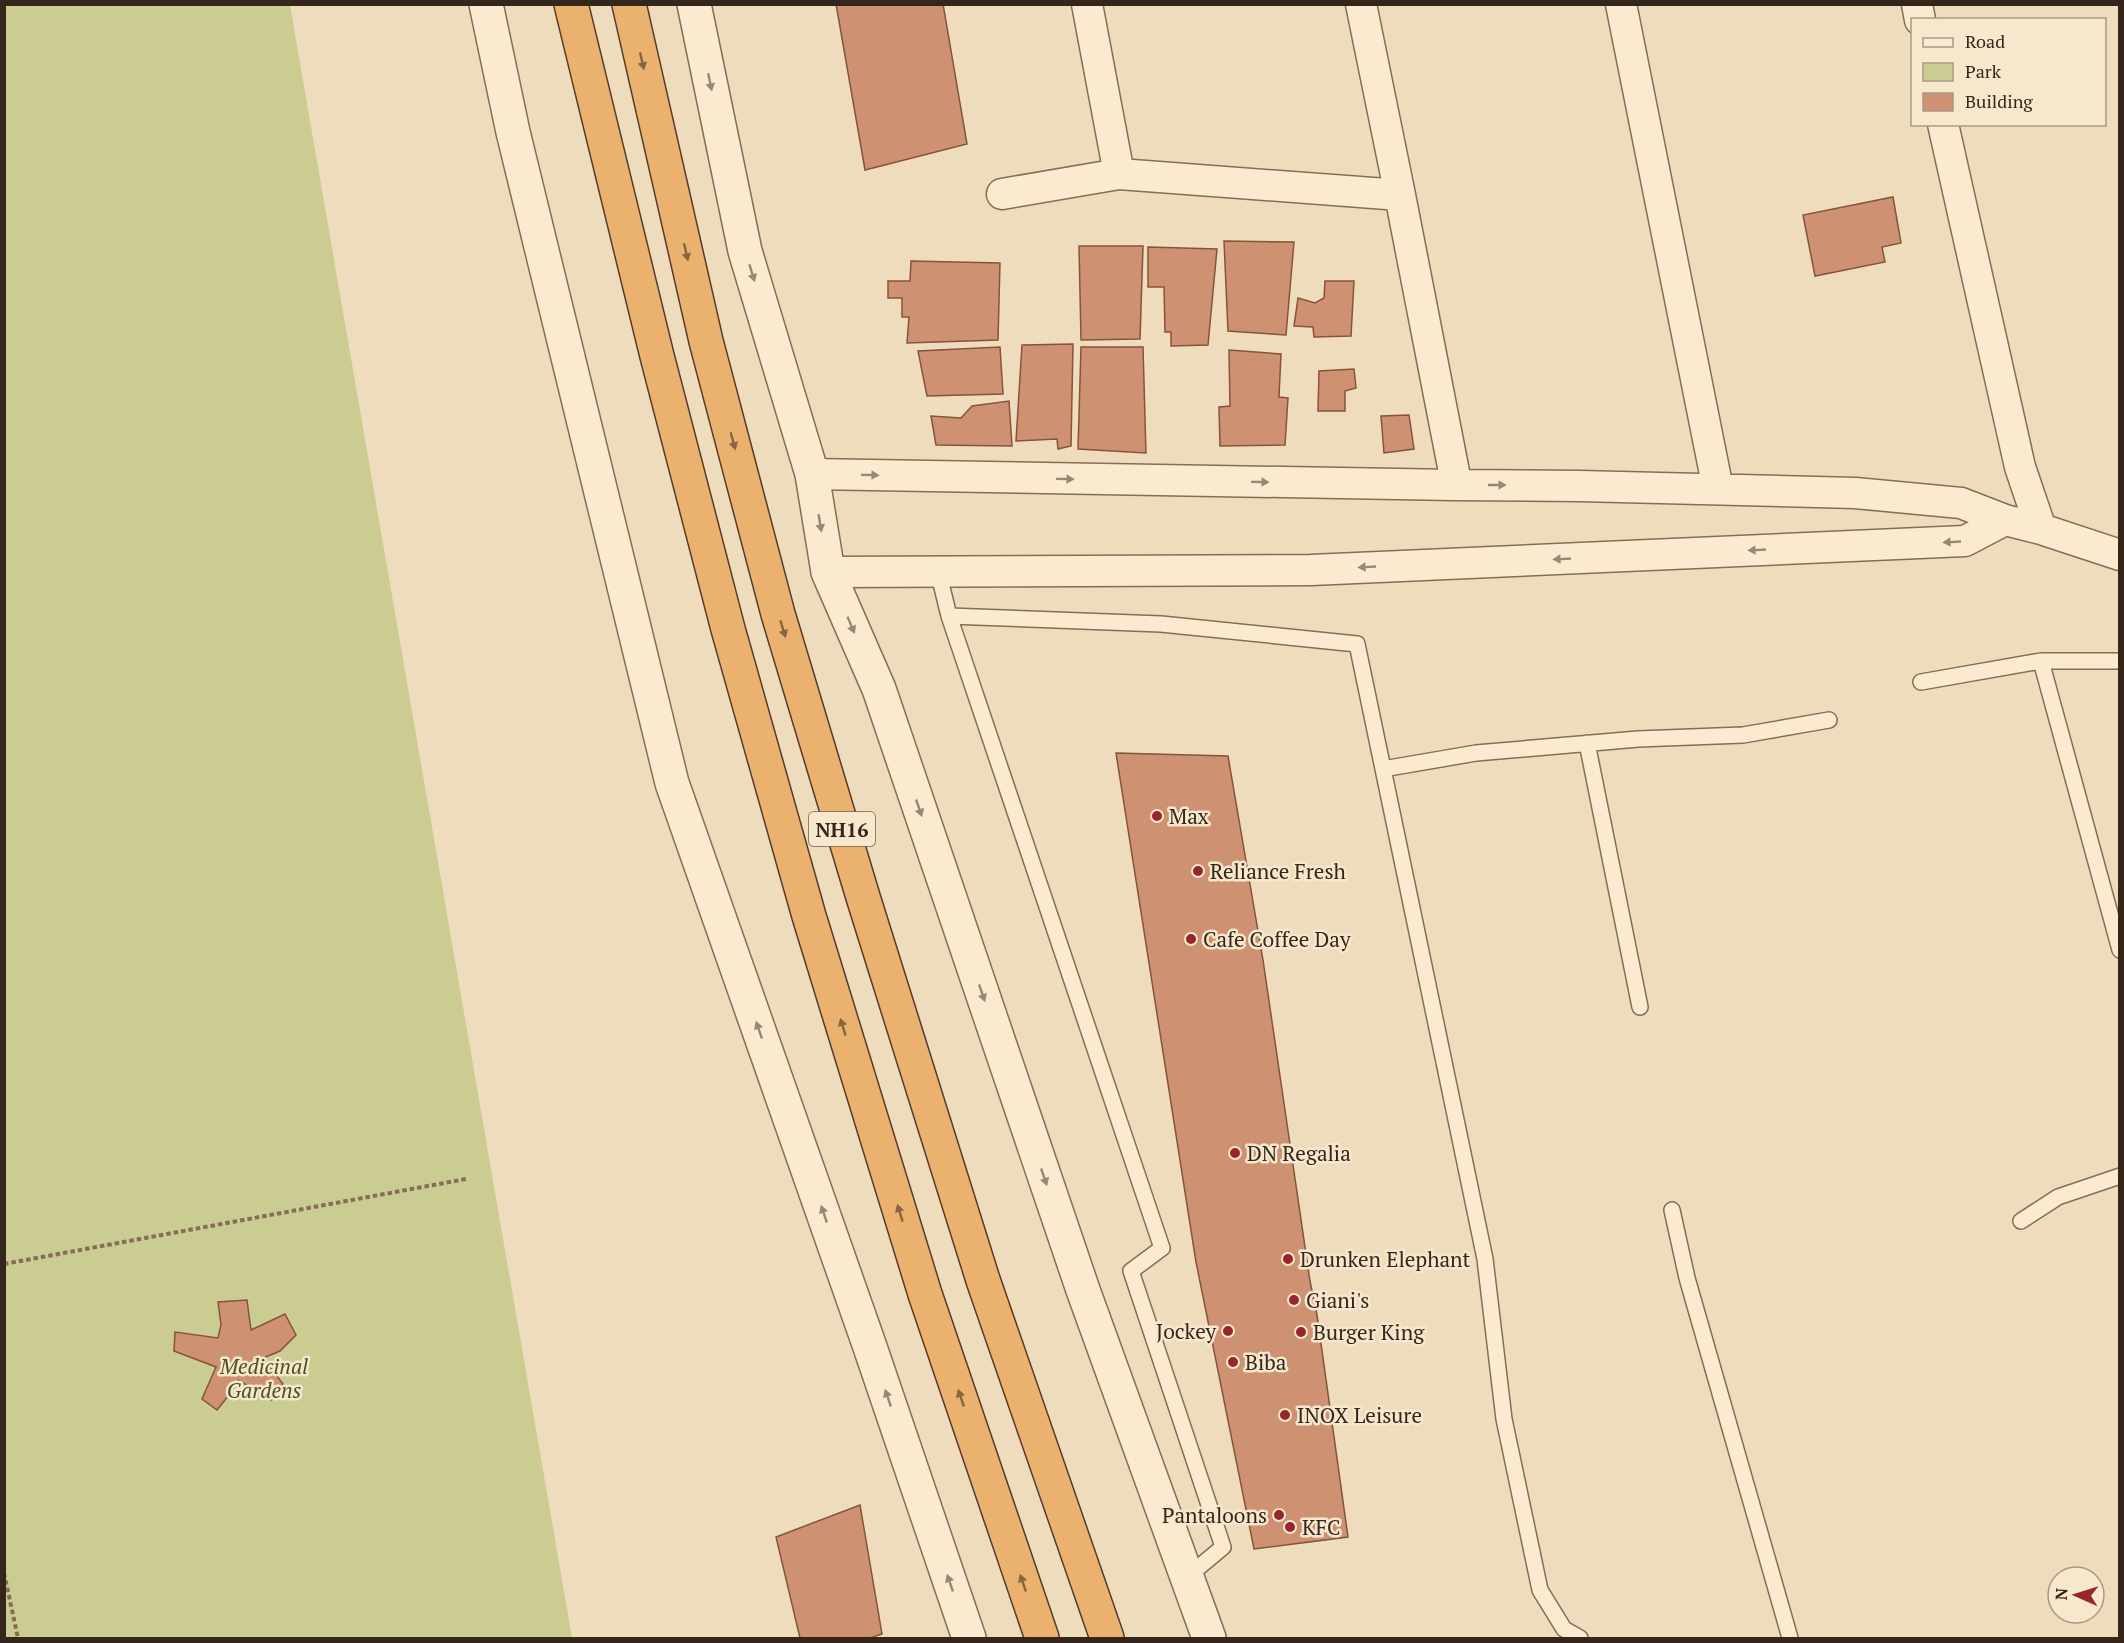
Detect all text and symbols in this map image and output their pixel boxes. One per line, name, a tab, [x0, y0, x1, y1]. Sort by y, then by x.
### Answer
legend	[1911, 18, 2106, 126]
text: Road	[1965, 29, 2005, 53]
one-way arrow	[638, 52, 647, 71]
text: Park	[1965, 59, 2002, 83]
one-way arrow	[706, 73, 715, 92]
text: Building	[1965, 89, 2033, 113]
one-way arrow	[681, 242, 691, 261]
one-way arrow	[748, 264, 757, 282]
one-way arrow	[728, 432, 738, 450]
one-way arrow	[861, 470, 880, 480]
one-way arrow	[1056, 474, 1075, 483]
one-way arrow	[1251, 477, 1270, 487]
one-way arrow	[1488, 481, 1507, 490]
one-way arrow	[816, 514, 825, 533]
one-way arrow	[1942, 537, 1961, 546]
one-way arrow	[1748, 546, 1767, 555]
one-way arrow	[1553, 554, 1572, 563]
one-way arrow	[1358, 563, 1377, 572]
one-way arrow	[847, 617, 856, 634]
one-way arrow	[779, 620, 788, 638]
one-way arrow	[915, 799, 925, 817]
place label: Max	[1169, 802, 1209, 830]
marker: Max	[1150, 809, 1164, 823]
road number: NH16	[809, 812, 875, 846]
place label: Reliance Fresh	[1210, 857, 1346, 885]
marker: Reliance Fresh	[1191, 864, 1205, 878]
place label: Cafe Coffee Day	[1203, 925, 1351, 953]
marker: Cafe Coffee Day	[1184, 932, 1198, 946]
one-way arrow	[977, 984, 987, 1002]
one-way arrow	[838, 1017, 847, 1035]
one-way arrow	[753, 1021, 763, 1039]
place label: DN Regalia	[1247, 1139, 1351, 1167]
marker: DN Regalia	[1228, 1146, 1242, 1160]
one-way arrow	[1040, 1168, 1050, 1186]
one-way arrow	[895, 1204, 905, 1222]
one-way arrow	[818, 1205, 828, 1223]
place label: Drunken Elephant	[1300, 1245, 1471, 1273]
marker: Drunken Elephant	[1281, 1252, 1295, 1266]
place label: Giani's	[1306, 1286, 1369, 1314]
marker: Giani's	[1287, 1293, 1301, 1307]
place label: Jockey	[1156, 1317, 1216, 1345]
place label: Burger King	[1313, 1318, 1425, 1346]
marker: Jockey	[1221, 1324, 1235, 1338]
marker: Burger King	[1294, 1325, 1308, 1339]
place label: Biba	[1245, 1348, 1287, 1376]
park label: Medicinal Gardens	[219, 1352, 308, 1404]
marker: Biba	[1226, 1355, 1240, 1369]
one-way arrow	[882, 1389, 892, 1407]
one-way arrow	[955, 1389, 965, 1407]
place label: INOX Leisure	[1297, 1401, 1422, 1429]
marker: INOX Leisure	[1278, 1408, 1292, 1422]
place label: Pantaloons	[1162, 1501, 1267, 1529]
marker: Pantaloons	[1272, 1508, 1286, 1522]
place label: KFC	[1302, 1513, 1341, 1541]
marker: KFC	[1283, 1520, 1297, 1534]
north arrow	[2046, 1565, 2106, 1625]
one-way arrow	[945, 1574, 954, 1592]
one-way arrow	[1018, 1574, 1028, 1592]
text: N	[2050, 1588, 2072, 1601]

